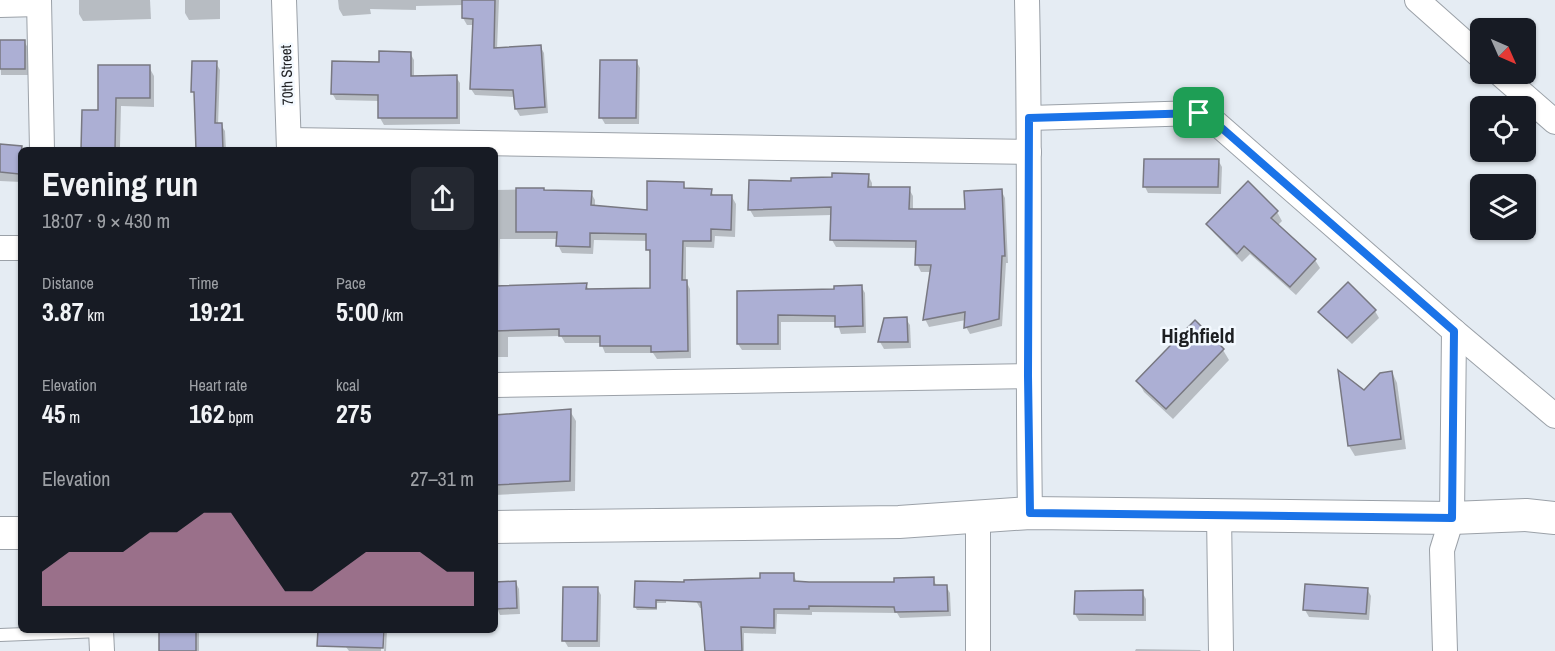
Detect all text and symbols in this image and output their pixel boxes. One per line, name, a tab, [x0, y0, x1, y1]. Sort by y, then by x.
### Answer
north arrow	[1470, 18, 1536, 84]
map controls	[1470, 18, 1536, 240]
street label: 70th Street	[275, 44, 298, 105]
pin	[1173, 87, 1224, 138]
icon: arrive	[1182, 96, 1215, 129]
button: locate	[1470, 96, 1536, 162]
text: Evening run	[42, 162, 198, 206]
button: share	[411, 167, 474, 230]
button: layers	[1470, 174, 1536, 240]
text: 18:07 · 9 × 430 m	[42, 207, 170, 234]
text: Distance	[42, 272, 94, 294]
text: Time	[189, 272, 219, 294]
text: Pace	[336, 272, 366, 294]
text: 3.87	[42, 294, 84, 329]
text: 19:21	[189, 294, 244, 329]
text: 5:00	[336, 294, 379, 329]
text: km	[84, 304, 105, 326]
text: /km	[379, 304, 403, 326]
district label: Highfield	[1161, 321, 1235, 350]
text: Elevation	[42, 374, 97, 396]
text: Heart rate	[189, 374, 247, 396]
text: kcal	[336, 374, 359, 396]
text: 45	[42, 396, 66, 431]
text: 162	[189, 396, 225, 431]
text: 275	[336, 396, 372, 431]
text: m	[66, 406, 80, 428]
text: bpm	[225, 406, 254, 428]
text: Elevation	[42, 465, 110, 492]
text: 27–31 m	[410, 465, 474, 492]

